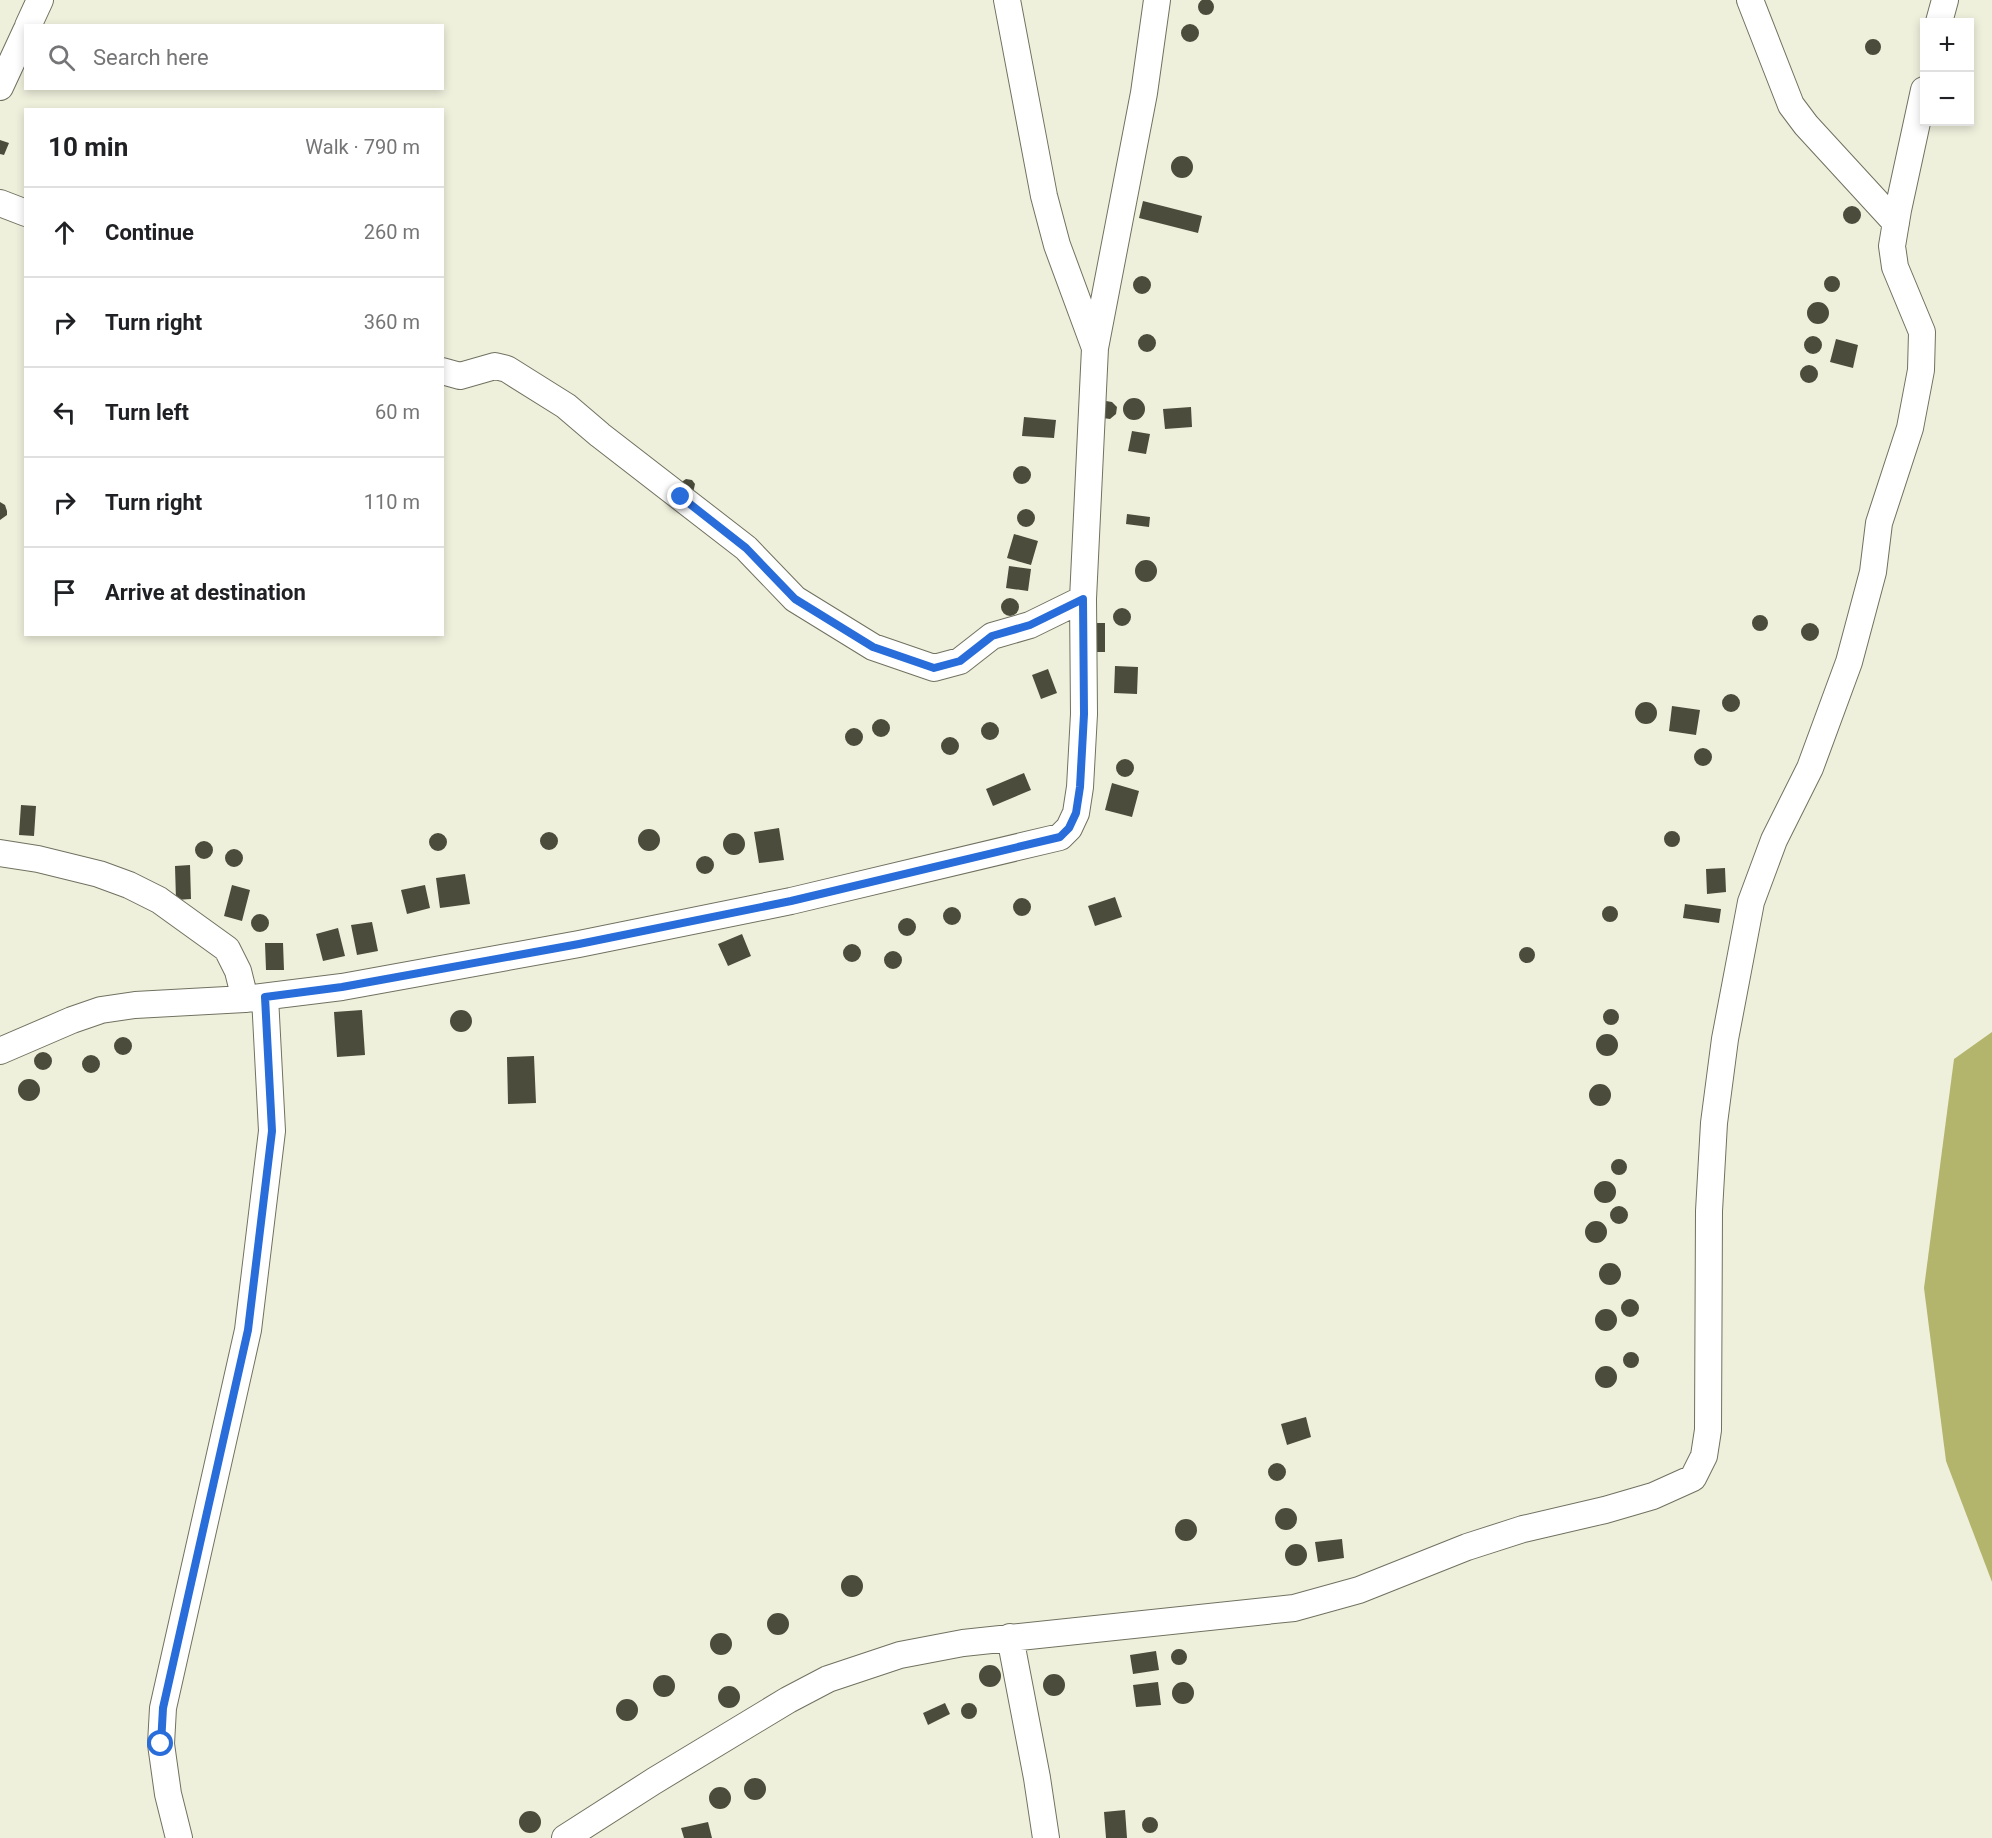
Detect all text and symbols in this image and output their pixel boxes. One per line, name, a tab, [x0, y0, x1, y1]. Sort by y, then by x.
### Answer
map controls	[1920, 18, 1974, 126]
button: +	[1920, 18, 1974, 72]
search box	[24, 24, 444, 90]
icon: search	[45, 41, 78, 74]
text: Search here	[93, 45, 209, 70]
button: −	[1920, 72, 1974, 126]
text: 10 min	[48, 132, 128, 162]
text: Walk · 790 m	[305, 135, 420, 159]
icon: ahead	[48, 216, 81, 249]
text: Continue	[105, 220, 194, 245]
text: 260 m	[364, 220, 420, 244]
icon: right	[48, 306, 81, 339]
text: Turn right	[105, 310, 202, 335]
text: 360 m	[364, 310, 420, 334]
icon: left	[48, 396, 81, 429]
text: Turn left	[105, 400, 189, 425]
text: 60 m	[375, 400, 420, 424]
route end	[667, 483, 693, 509]
icon: right	[48, 486, 81, 519]
text: Turn right	[105, 490, 202, 515]
text: 110 m	[364, 490, 420, 514]
icon: arrive	[48, 576, 81, 609]
text: Arrive at destination	[105, 580, 306, 605]
route start	[147, 1730, 173, 1756]

